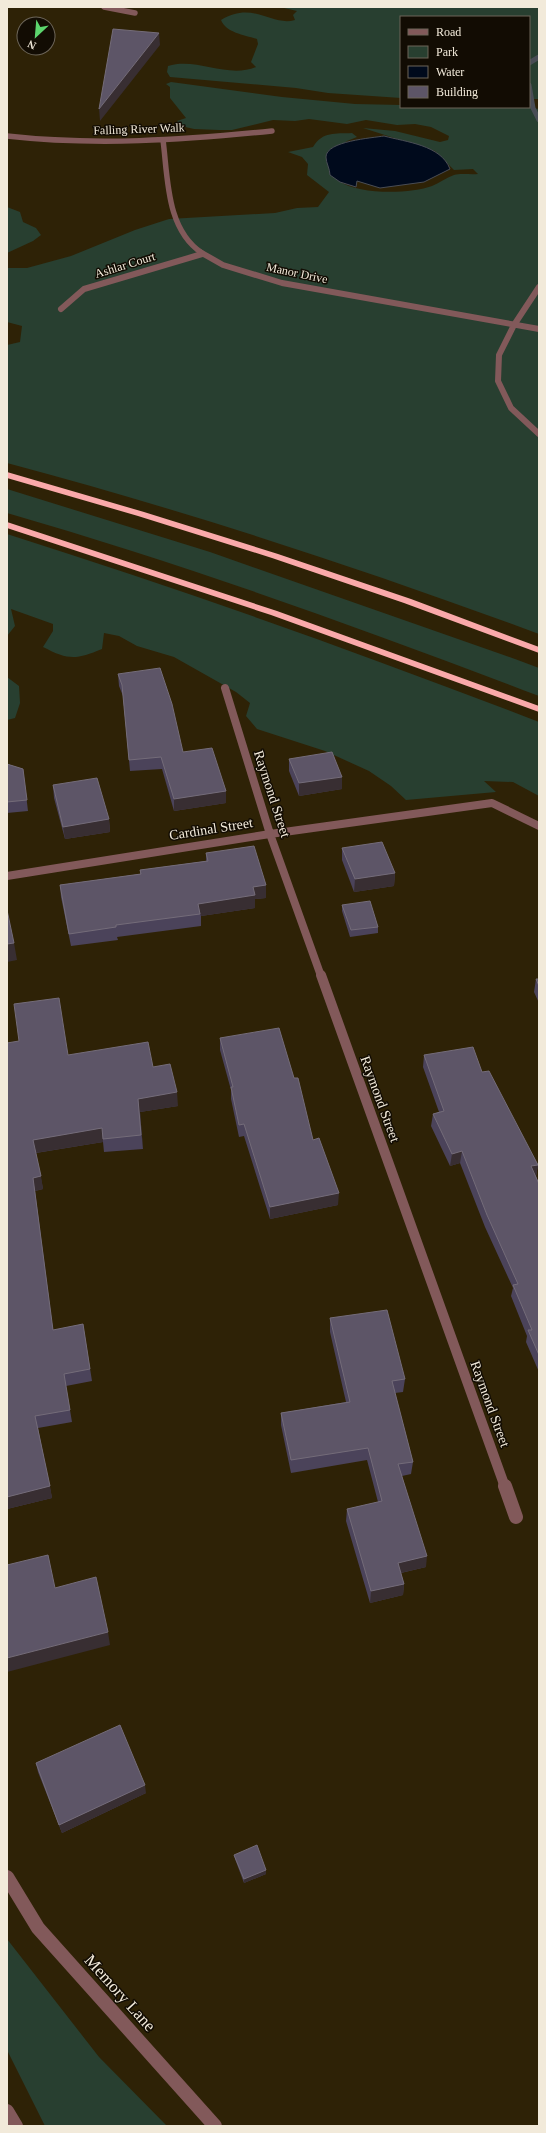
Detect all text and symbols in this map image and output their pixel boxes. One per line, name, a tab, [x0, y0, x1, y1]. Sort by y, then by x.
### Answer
north arrow	[16, 16, 56, 56]
legend	[400, 16, 530, 108]
text: Road	[436, 25, 461, 39]
text: N	[25, 38, 38, 52]
text: Park	[436, 45, 458, 59]
text: Water	[436, 65, 464, 79]
text: Building	[436, 85, 478, 99]
street label: Falling River Walk	[93, 120, 185, 138]
street label: Ashlar Court	[93, 249, 157, 281]
street label: Manor Drive	[265, 260, 329, 286]
street label: Raymond Street	[251, 749, 293, 839]
street label: Cardinal Street	[168, 815, 254, 843]
street label: Raymond Street	[357, 1054, 403, 1144]
street label: Raymond Street	[467, 1359, 513, 1449]
street label: Memory Lane	[81, 1951, 159, 2035]

